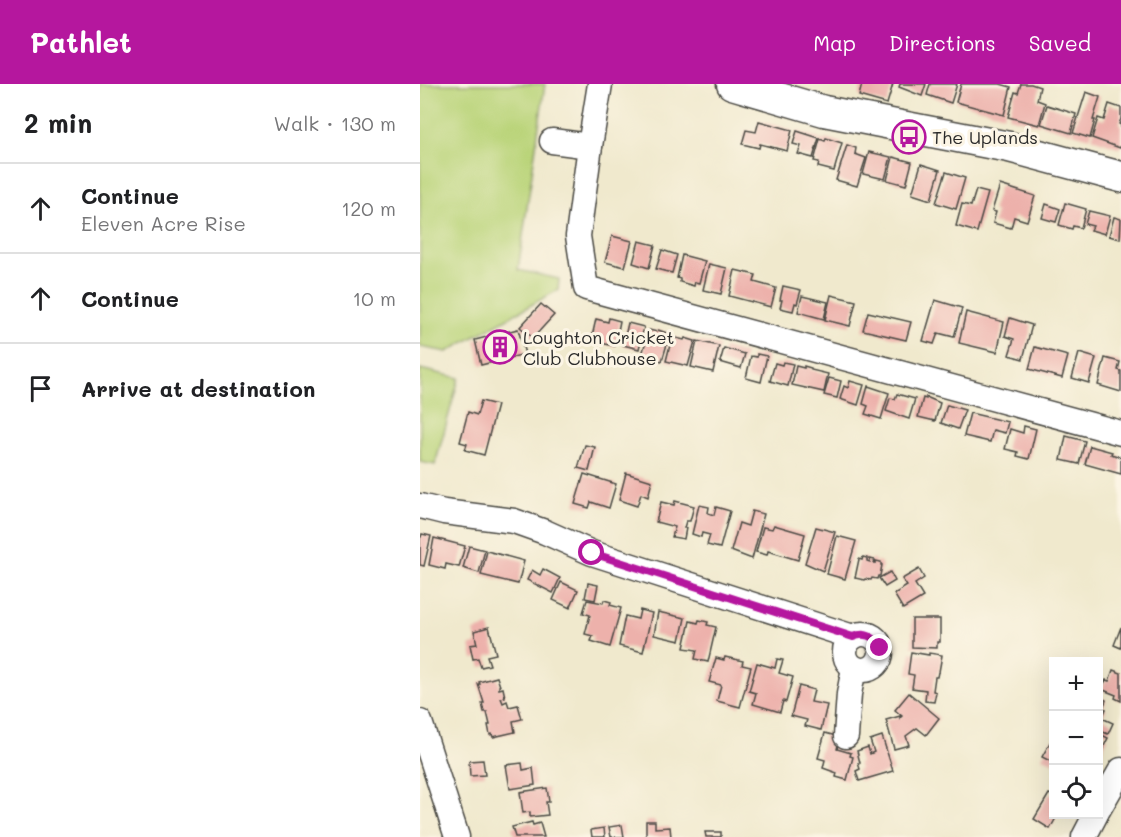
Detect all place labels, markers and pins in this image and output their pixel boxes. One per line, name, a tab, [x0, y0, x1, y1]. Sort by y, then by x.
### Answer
bus stop icon: The Uplands	[891, 119, 927, 155]
place label: The Uplands	[932, 125, 1038, 149]
place label: Loughton Cricket Club Clubhouse	[523, 325, 675, 370]
building icon: Loughton Cricket Club Clubhouse	[482, 329, 518, 365]

